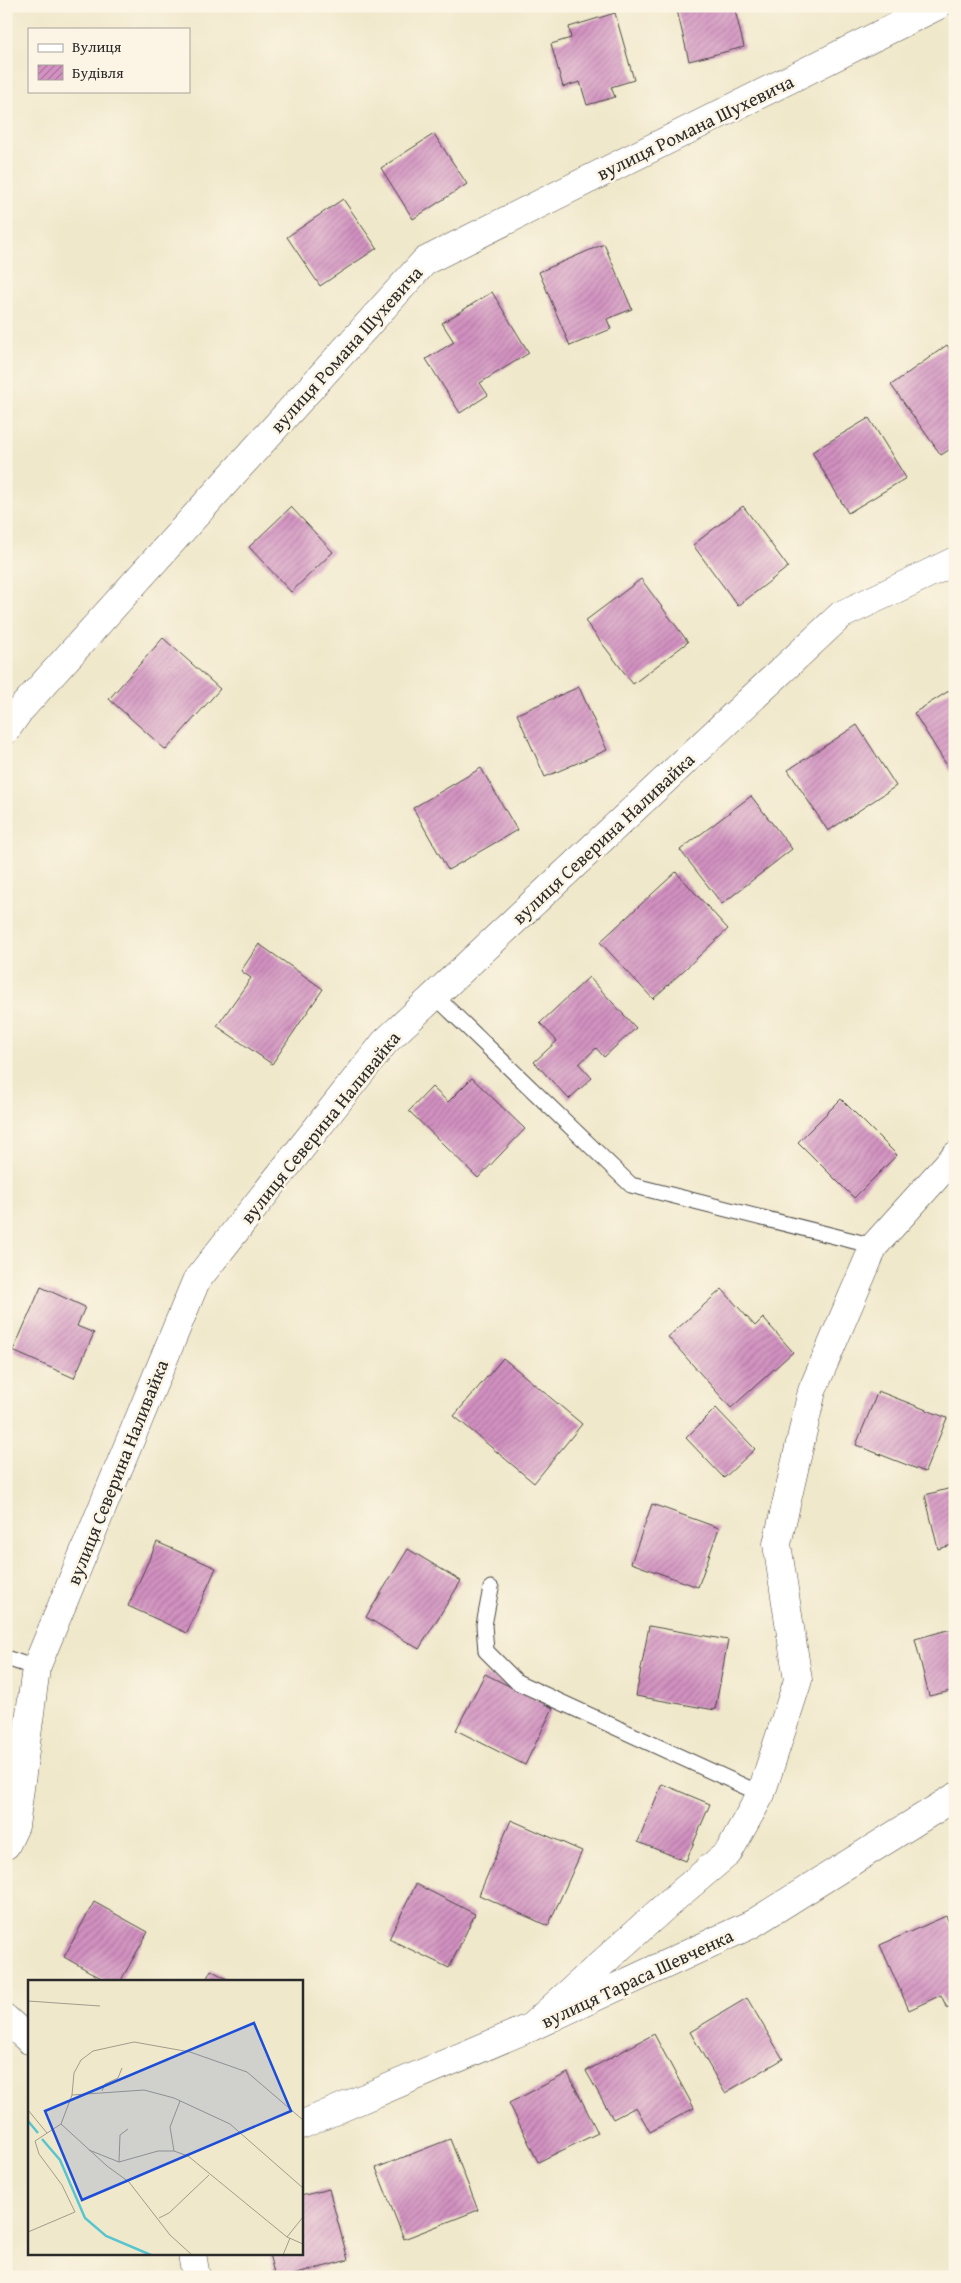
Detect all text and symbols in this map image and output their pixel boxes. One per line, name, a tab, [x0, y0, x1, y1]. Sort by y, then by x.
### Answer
legend	[28, 28, 190, 92]
text: Вулиця	[72, 36, 122, 57]
text: Будівля	[72, 62, 124, 83]
street label: вулиця Романа Шухевича	[592, 67, 798, 187]
street label: вулиця Романа Шухевича	[263, 259, 429, 439]
street label: вулиця Северина Наливайка	[505, 746, 701, 930]
street label: вулиця Северина Наливайка	[233, 1025, 407, 1229]
street label: вулиця Северина Наливайка	[59, 1355, 175, 1589]
street label: вулиця Тараса Шевченка	[536, 1921, 738, 2035]
inset map	[28, 1980, 302, 2256]

